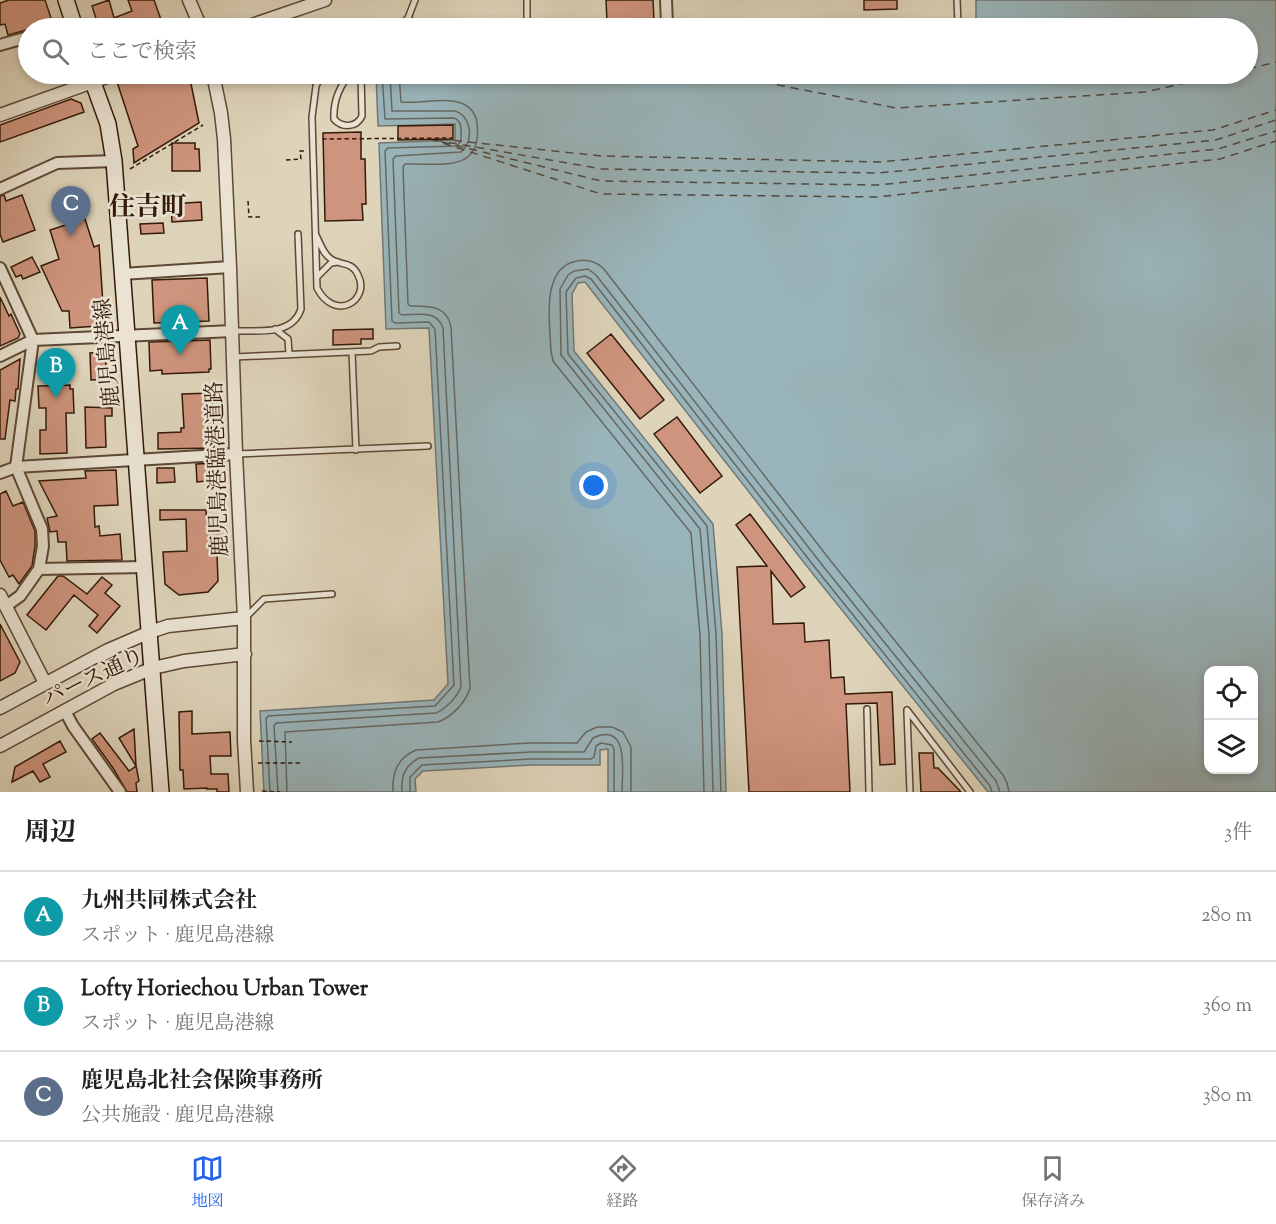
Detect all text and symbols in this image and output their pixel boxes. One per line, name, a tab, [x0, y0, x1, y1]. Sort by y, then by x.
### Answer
search box	[18, 18, 1258, 84]
icon: search	[39, 35, 72, 68]
text: ここで検索	[87, 37, 197, 69]
pin: C	[52, 186, 90, 236]
district label: 住吉町	[109, 190, 187, 227]
street label: 鹿児島港線	[88, 297, 130, 409]
pin: A	[160, 306, 200, 355]
pin: B	[36, 348, 76, 398]
street label: 鹿児島港臨港道路	[200, 380, 238, 557]
your location	[579, 471, 608, 500]
street label: パース通り	[38, 641, 150, 716]
map controls	[1204, 666, 1258, 774]
button: locate	[1204, 666, 1258, 720]
button: layers	[1204, 720, 1258, 774]
text: 周辺	[24, 815, 76, 852]
text: 3件	[1224, 819, 1252, 848]
text: 九州共同株式会社	[81, 886, 257, 918]
text: A	[35, 902, 52, 931]
text: 280 m	[1201, 902, 1252, 931]
text: スポット · 鹿児島港線	[81, 922, 275, 951]
text: Lofty Horiechou Urban Tower	[81, 974, 368, 1006]
text: B	[37, 992, 50, 1021]
text: 360 m	[1203, 992, 1252, 1021]
text: スポット · 鹿児島港線	[81, 1010, 275, 1039]
text: 鹿児島北社会保険事務所	[81, 1066, 323, 1098]
text: C	[35, 1082, 52, 1111]
text: 380 m	[1203, 1082, 1252, 1111]
text: 公共施設 · 鹿児島港線	[81, 1102, 275, 1131]
tab: 地図	[191, 1152, 224, 1214]
tab: 経路	[606, 1152, 639, 1214]
tab: 保存済み	[1021, 1152, 1085, 1214]

